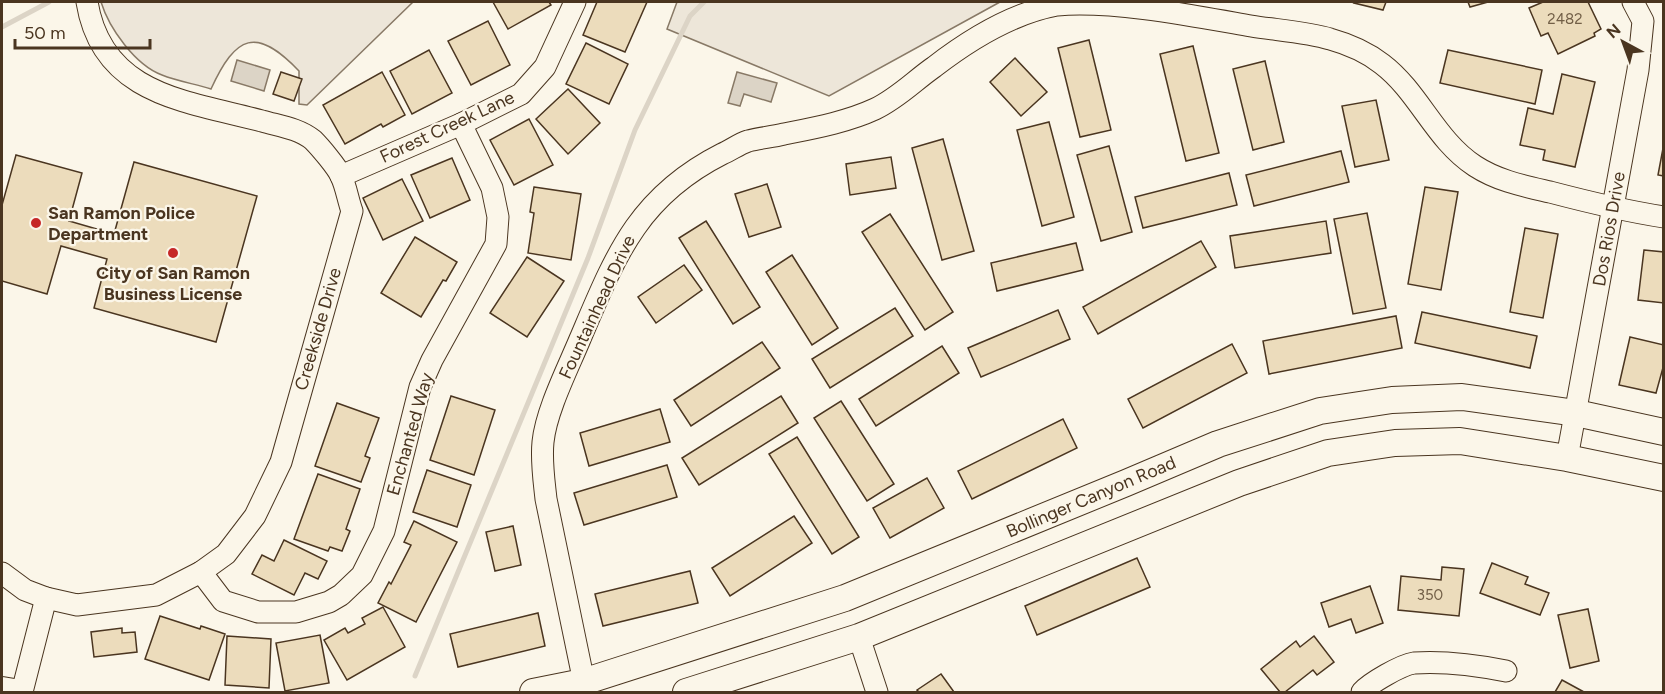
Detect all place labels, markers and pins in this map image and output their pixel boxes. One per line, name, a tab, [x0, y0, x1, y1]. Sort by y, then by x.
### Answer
place label: San Ramon Police Department	[48, 202, 195, 245]
marker: San Ramon Police Department	[29, 216, 43, 230]
marker: City of San Ramon Business License	[166, 246, 180, 260]
place label: City of San Ramon Business License	[96, 262, 250, 305]

